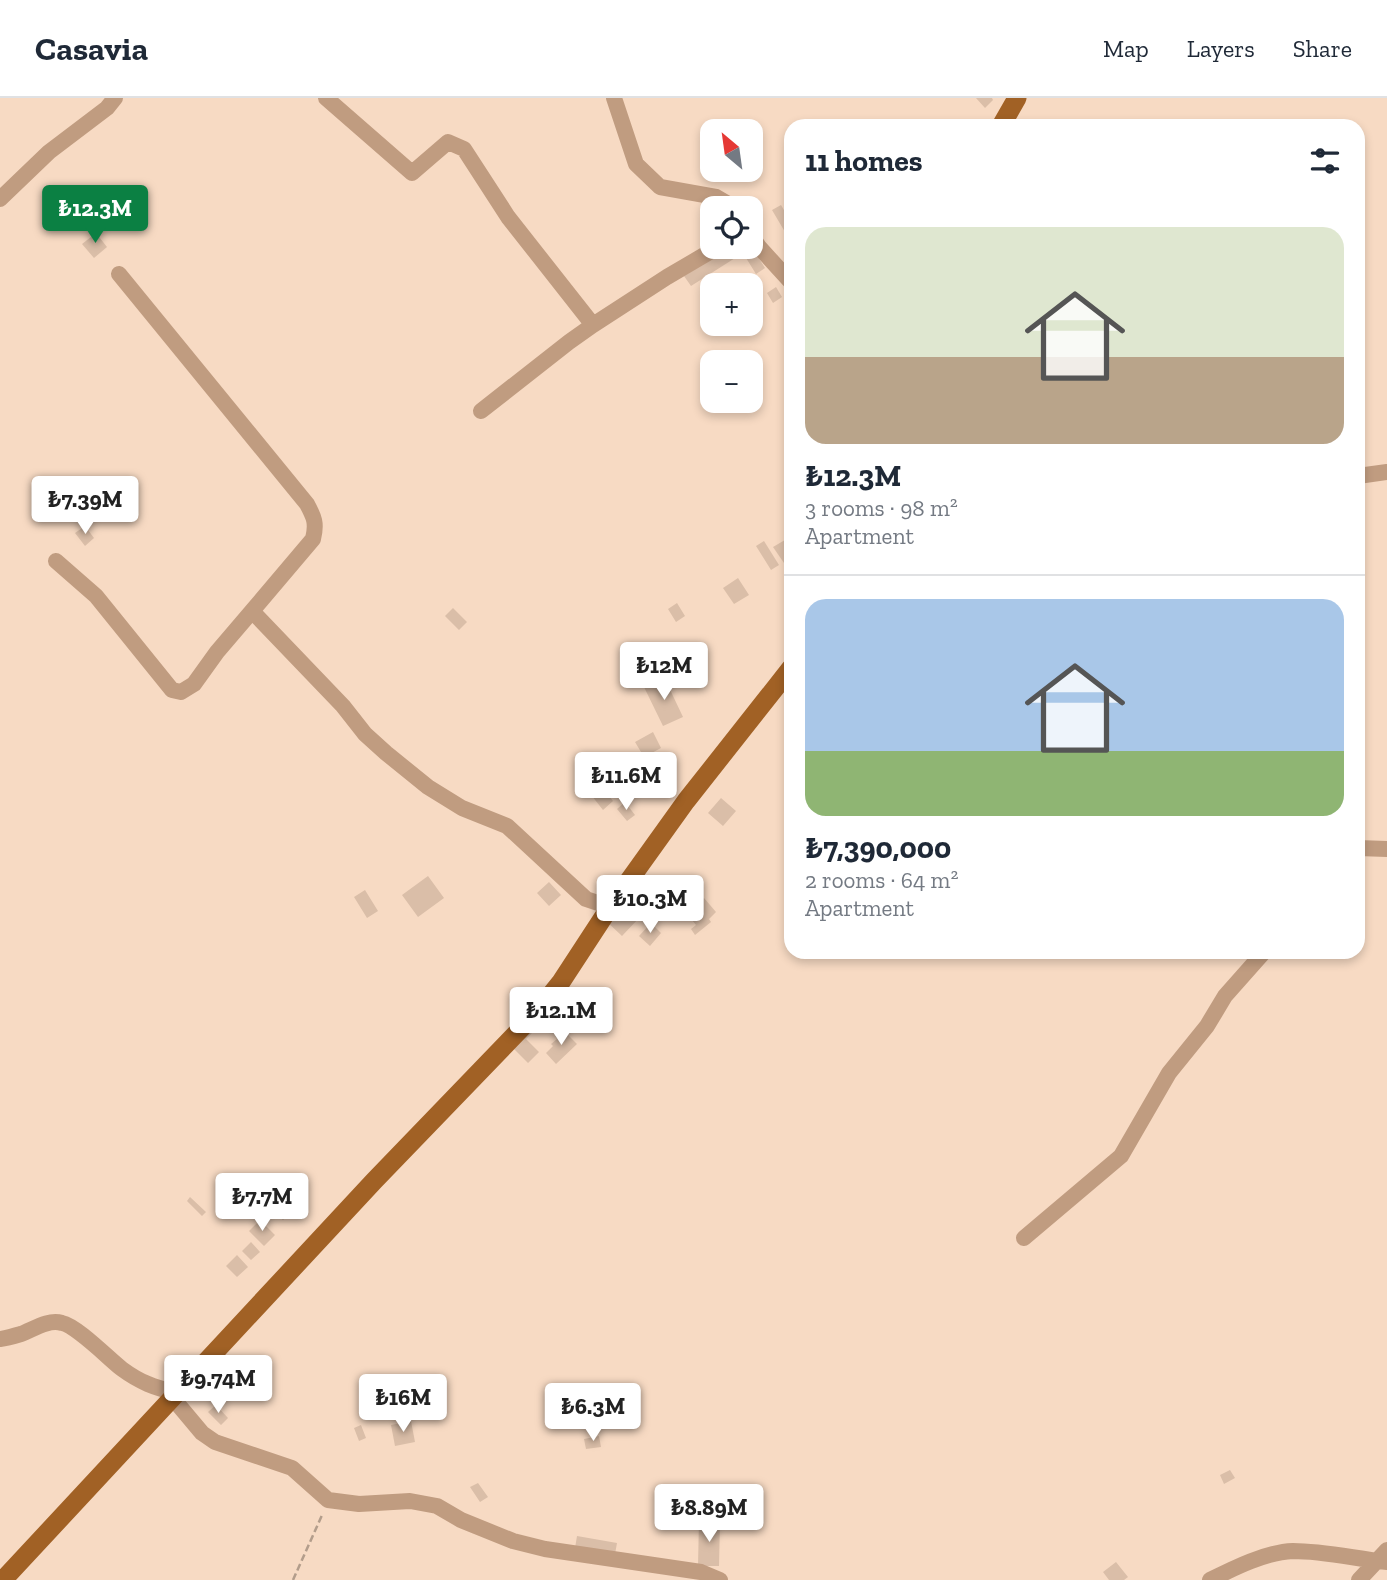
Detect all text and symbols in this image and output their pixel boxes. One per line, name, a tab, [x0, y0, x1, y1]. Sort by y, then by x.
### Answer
text: Casavia	[35, 29, 148, 68]
text: Map	[1103, 34, 1149, 63]
text: Layers	[1187, 34, 1255, 63]
text: Share	[1293, 34, 1352, 63]
north arrow	[700, 119, 763, 182]
map controls	[700, 119, 763, 413]
icon: filters	[1306, 142, 1344, 180]
text: 11 homes	[805, 143, 923, 179]
pin: ₺12.3M	[38, 186, 152, 245]
text: ₺12.3M	[58, 194, 132, 222]
button: locate	[700, 196, 763, 259]
button: +	[700, 273, 763, 336]
icon: home	[1012, 273, 1138, 399]
button: −	[700, 350, 763, 413]
text: ₺12.3M	[805, 458, 901, 494]
pin: ₺7.39M	[28, 476, 142, 536]
text: ₺7.39M	[48, 485, 122, 513]
text: 3 rooms · 98 m²	[805, 494, 958, 522]
text: Apartment	[805, 522, 914, 550]
pin: ₺12M	[623, 642, 705, 702]
icon: home	[1012, 645, 1138, 771]
text: ₺12M	[636, 651, 692, 679]
pin: ₺11.6M	[569, 752, 683, 812]
text: ₺11.6M	[591, 761, 661, 789]
text: ₺7,390,000	[805, 830, 951, 866]
text: 2 rooms · 64 m²	[805, 866, 958, 894]
pin: ₺10.3M	[593, 876, 707, 935]
text: ₺10.3M	[613, 884, 687, 912]
text: Apartment	[805, 894, 914, 922]
pin: ₺12.1M	[504, 988, 618, 1047]
text: ₺12.1M	[526, 996, 596, 1024]
pin: ₺7.7M	[213, 1174, 311, 1233]
text: ₺7.7M	[231, 1182, 293, 1210]
pin: ₺9.74M	[161, 1356, 275, 1415]
text: ₺9.74M	[180, 1364, 256, 1392]
pin: ₺16M	[362, 1374, 444, 1434]
text: ₺16M	[375, 1383, 431, 1411]
pin: ₺6.3M	[544, 1384, 642, 1443]
text: ₺6.3M	[561, 1392, 625, 1420]
pin: ₺8.89M	[652, 1484, 766, 1544]
text: ₺8.89M	[671, 1493, 747, 1521]

